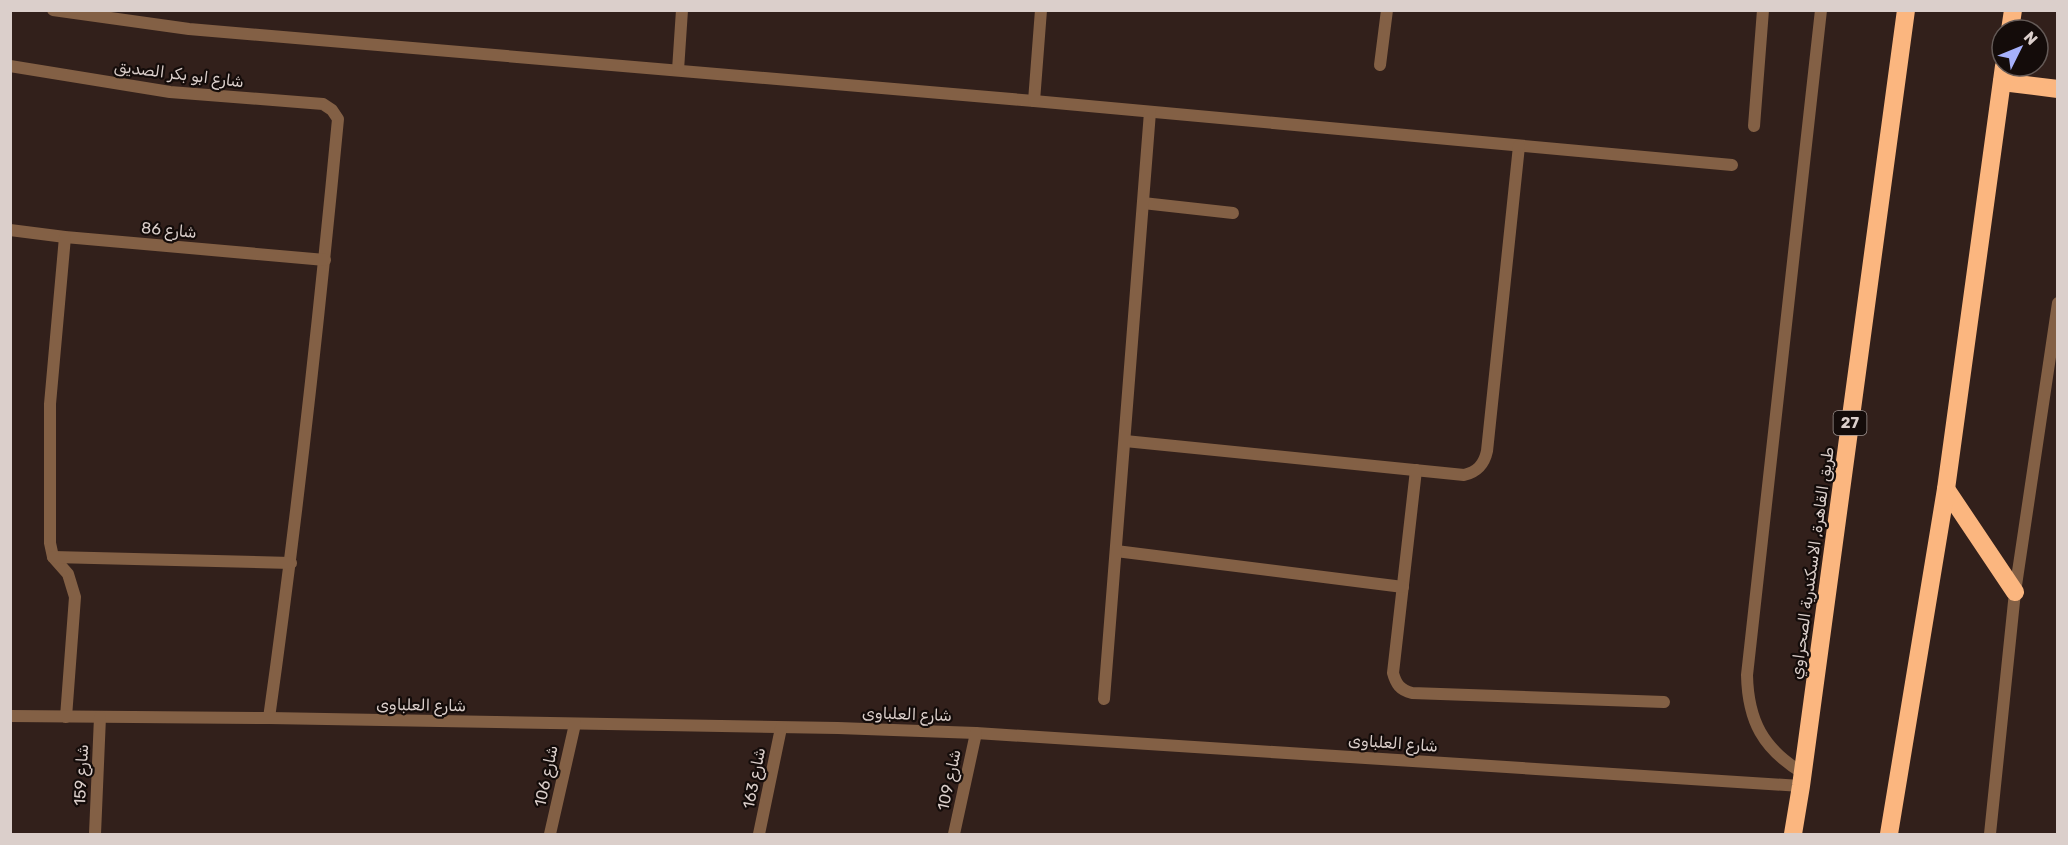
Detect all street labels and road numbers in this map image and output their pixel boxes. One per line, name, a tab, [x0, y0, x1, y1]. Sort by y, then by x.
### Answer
street label: شارع ابو بكر الصديق	[113, 57, 245, 93]
street label: شارع 86	[140, 218, 198, 244]
road number: 27	[1834, 411, 1866, 435]
street label: طريق القاهرة, الاسكندرية الصحراوي	[1786, 445, 1840, 681]
street label: شارع العلباوى	[376, 695, 466, 717]
street label: شارع العلباوى	[862, 703, 952, 727]
street label: شارع العلباوى	[1347, 730, 1439, 758]
street label: شارع 106	[530, 743, 564, 809]
street label: شارع 159	[70, 744, 94, 806]
street label: شارع 163	[739, 746, 771, 811]
street label: شارع 109	[933, 748, 967, 813]

